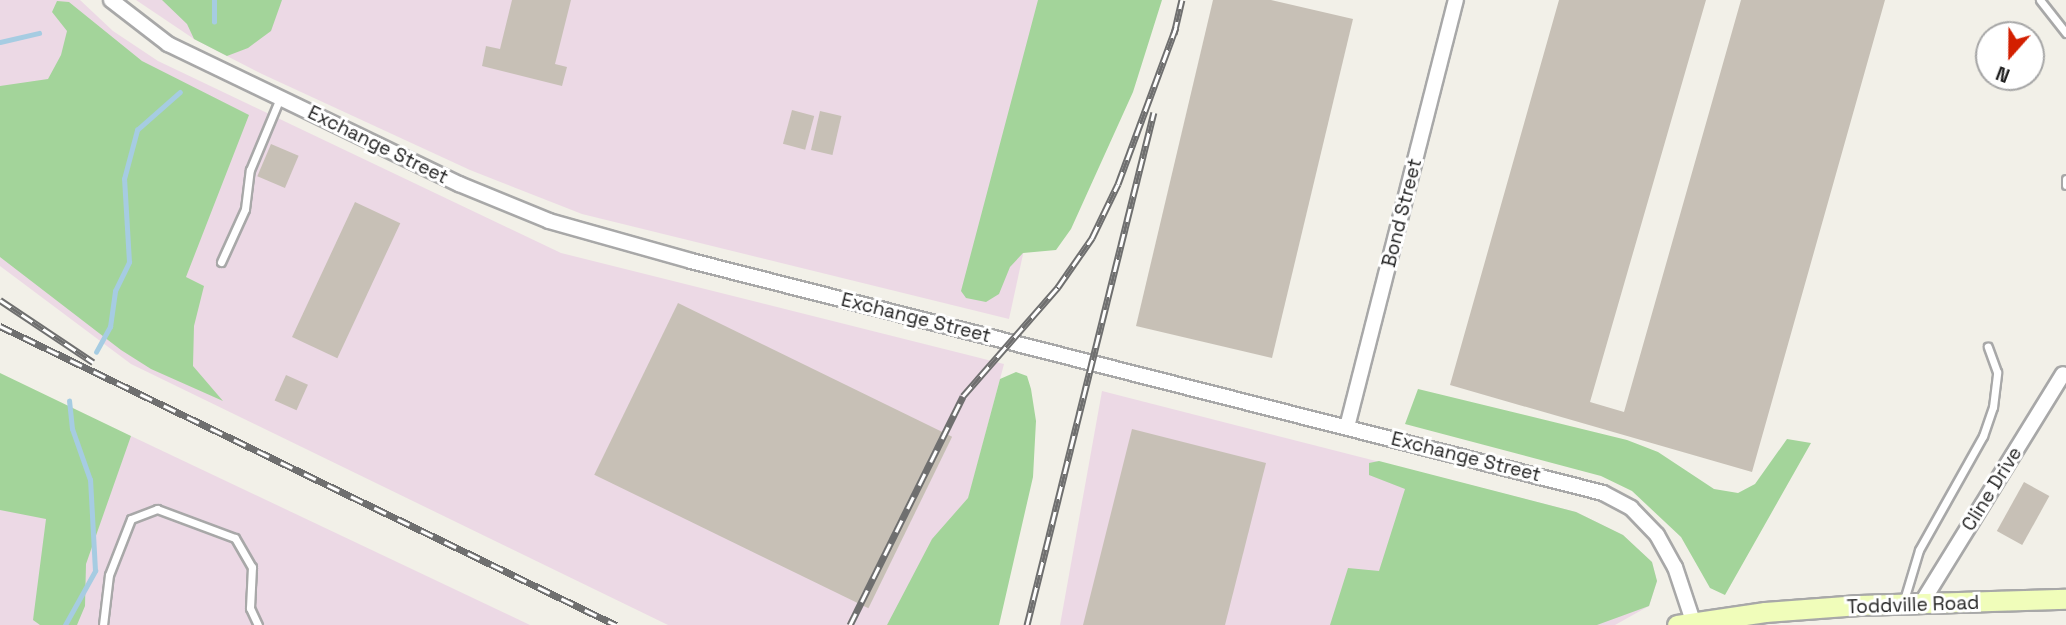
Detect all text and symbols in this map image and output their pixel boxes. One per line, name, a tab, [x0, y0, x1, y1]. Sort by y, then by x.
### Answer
north arrow	[1975, 21, 2045, 91]
text: N	[1993, 60, 2013, 88]
street label: Exchange Street	[304, 101, 452, 189]
street label: Bond Street	[1377, 156, 1427, 270]
street label: Exchange Street	[839, 288, 993, 348]
street label: Exchange Street	[1389, 427, 1543, 487]
street label: Cline Drive	[1957, 443, 2027, 535]
street label: Toddville Road	[1846, 591, 1980, 619]

